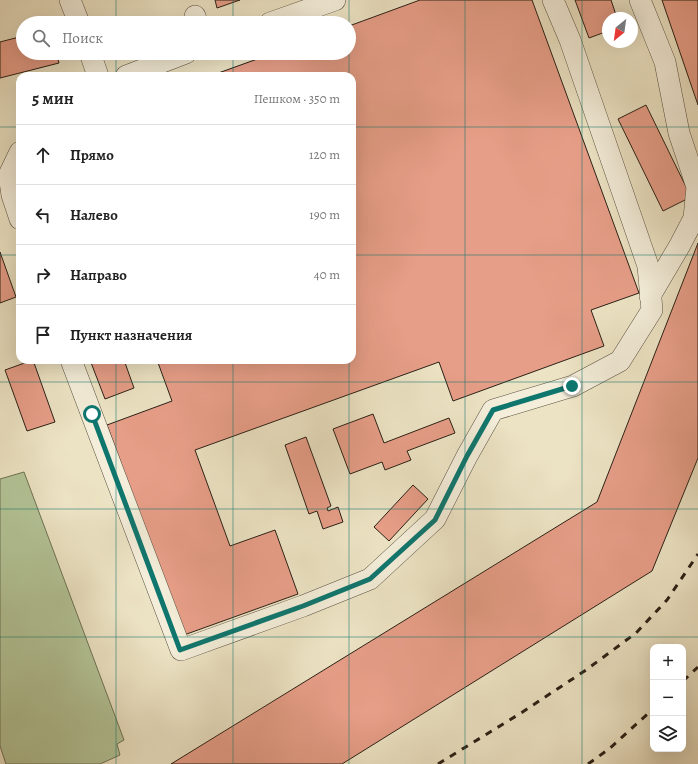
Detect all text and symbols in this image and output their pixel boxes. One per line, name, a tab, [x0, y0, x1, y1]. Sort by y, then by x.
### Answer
north arrow	[602, 12, 638, 48]
search box	[16, 16, 356, 60]
icon: search	[30, 27, 52, 49]
text: Поиск	[62, 28, 103, 48]
text: 5 мин	[32, 87, 74, 110]
text: Пешком · 350 m	[254, 90, 340, 107]
icon: ahead	[32, 144, 54, 166]
text: Прямо	[70, 145, 114, 165]
text: 120 m	[309, 146, 340, 163]
icon: left	[32, 204, 54, 226]
text: Налево	[70, 205, 118, 225]
text: 190 m	[309, 206, 340, 223]
icon: right	[32, 264, 54, 286]
text: Направо	[70, 265, 127, 285]
text: 40 m	[314, 266, 340, 283]
icon: arrive	[32, 324, 54, 346]
text: Пункт назначения	[70, 325, 192, 345]
route end	[563, 377, 581, 395]
route start	[83, 405, 101, 423]
map controls	[650, 644, 686, 752]
button: +	[650, 644, 686, 680]
button: −	[650, 680, 686, 716]
button: layers	[650, 716, 686, 752]

